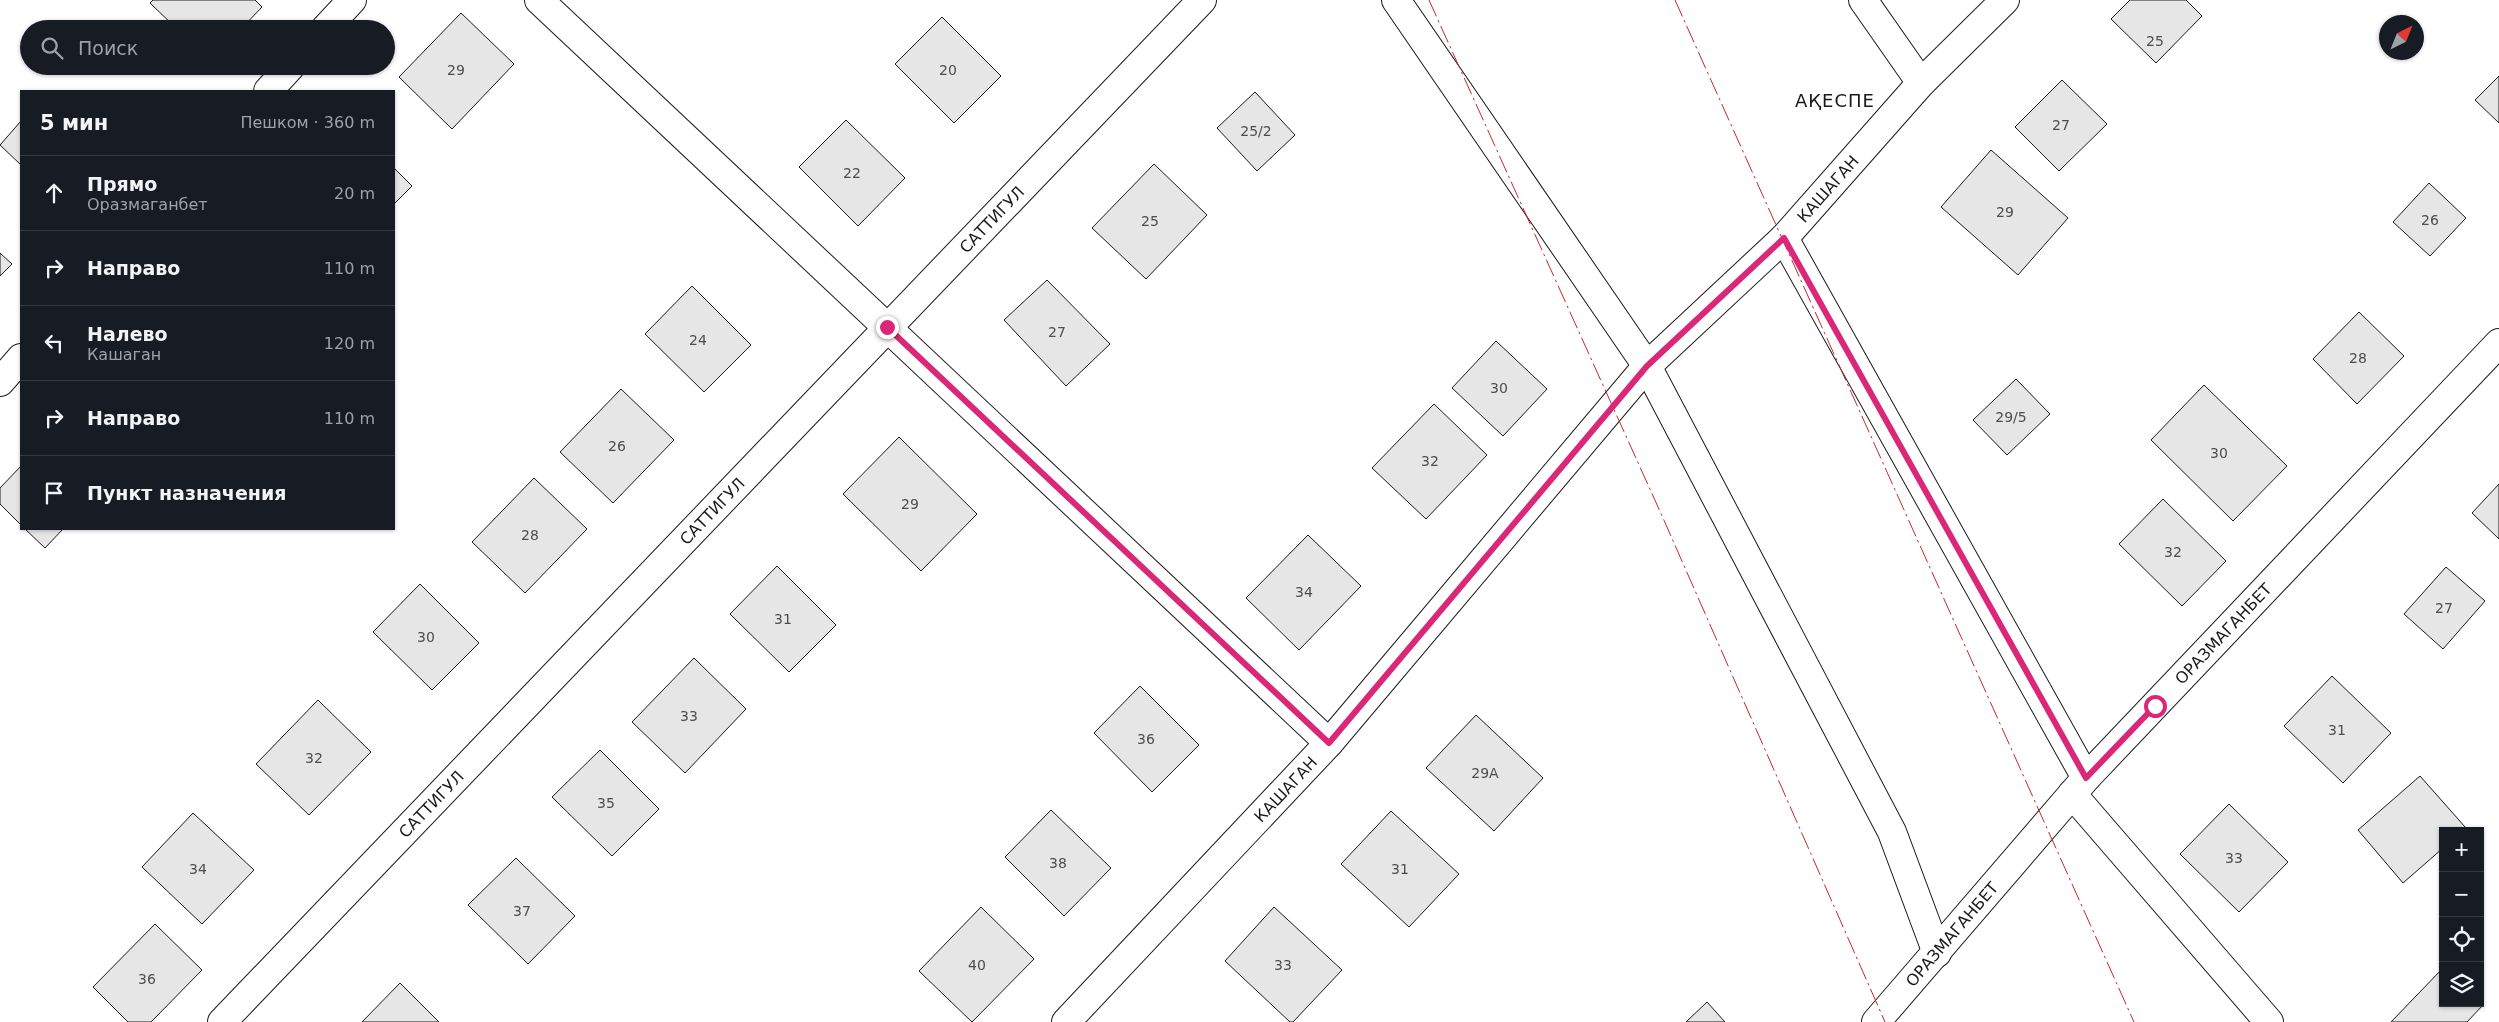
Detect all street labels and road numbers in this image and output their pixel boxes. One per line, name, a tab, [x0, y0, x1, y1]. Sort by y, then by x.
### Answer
street label: КАШАГАН	[1793, 152, 1863, 226]
street label: САТТИГУЛ	[956, 182, 1028, 257]
street label: САТТИГУЛ	[676, 474, 749, 549]
street label: ОРАЗМАГАНБЕТ	[2171, 579, 2276, 688]
street label: КАШАГАН	[1250, 753, 1321, 826]
street label: САТТИГУЛ	[395, 767, 468, 842]
street label: ОРАЗМАГАНБЕТ	[1902, 878, 2002, 991]

